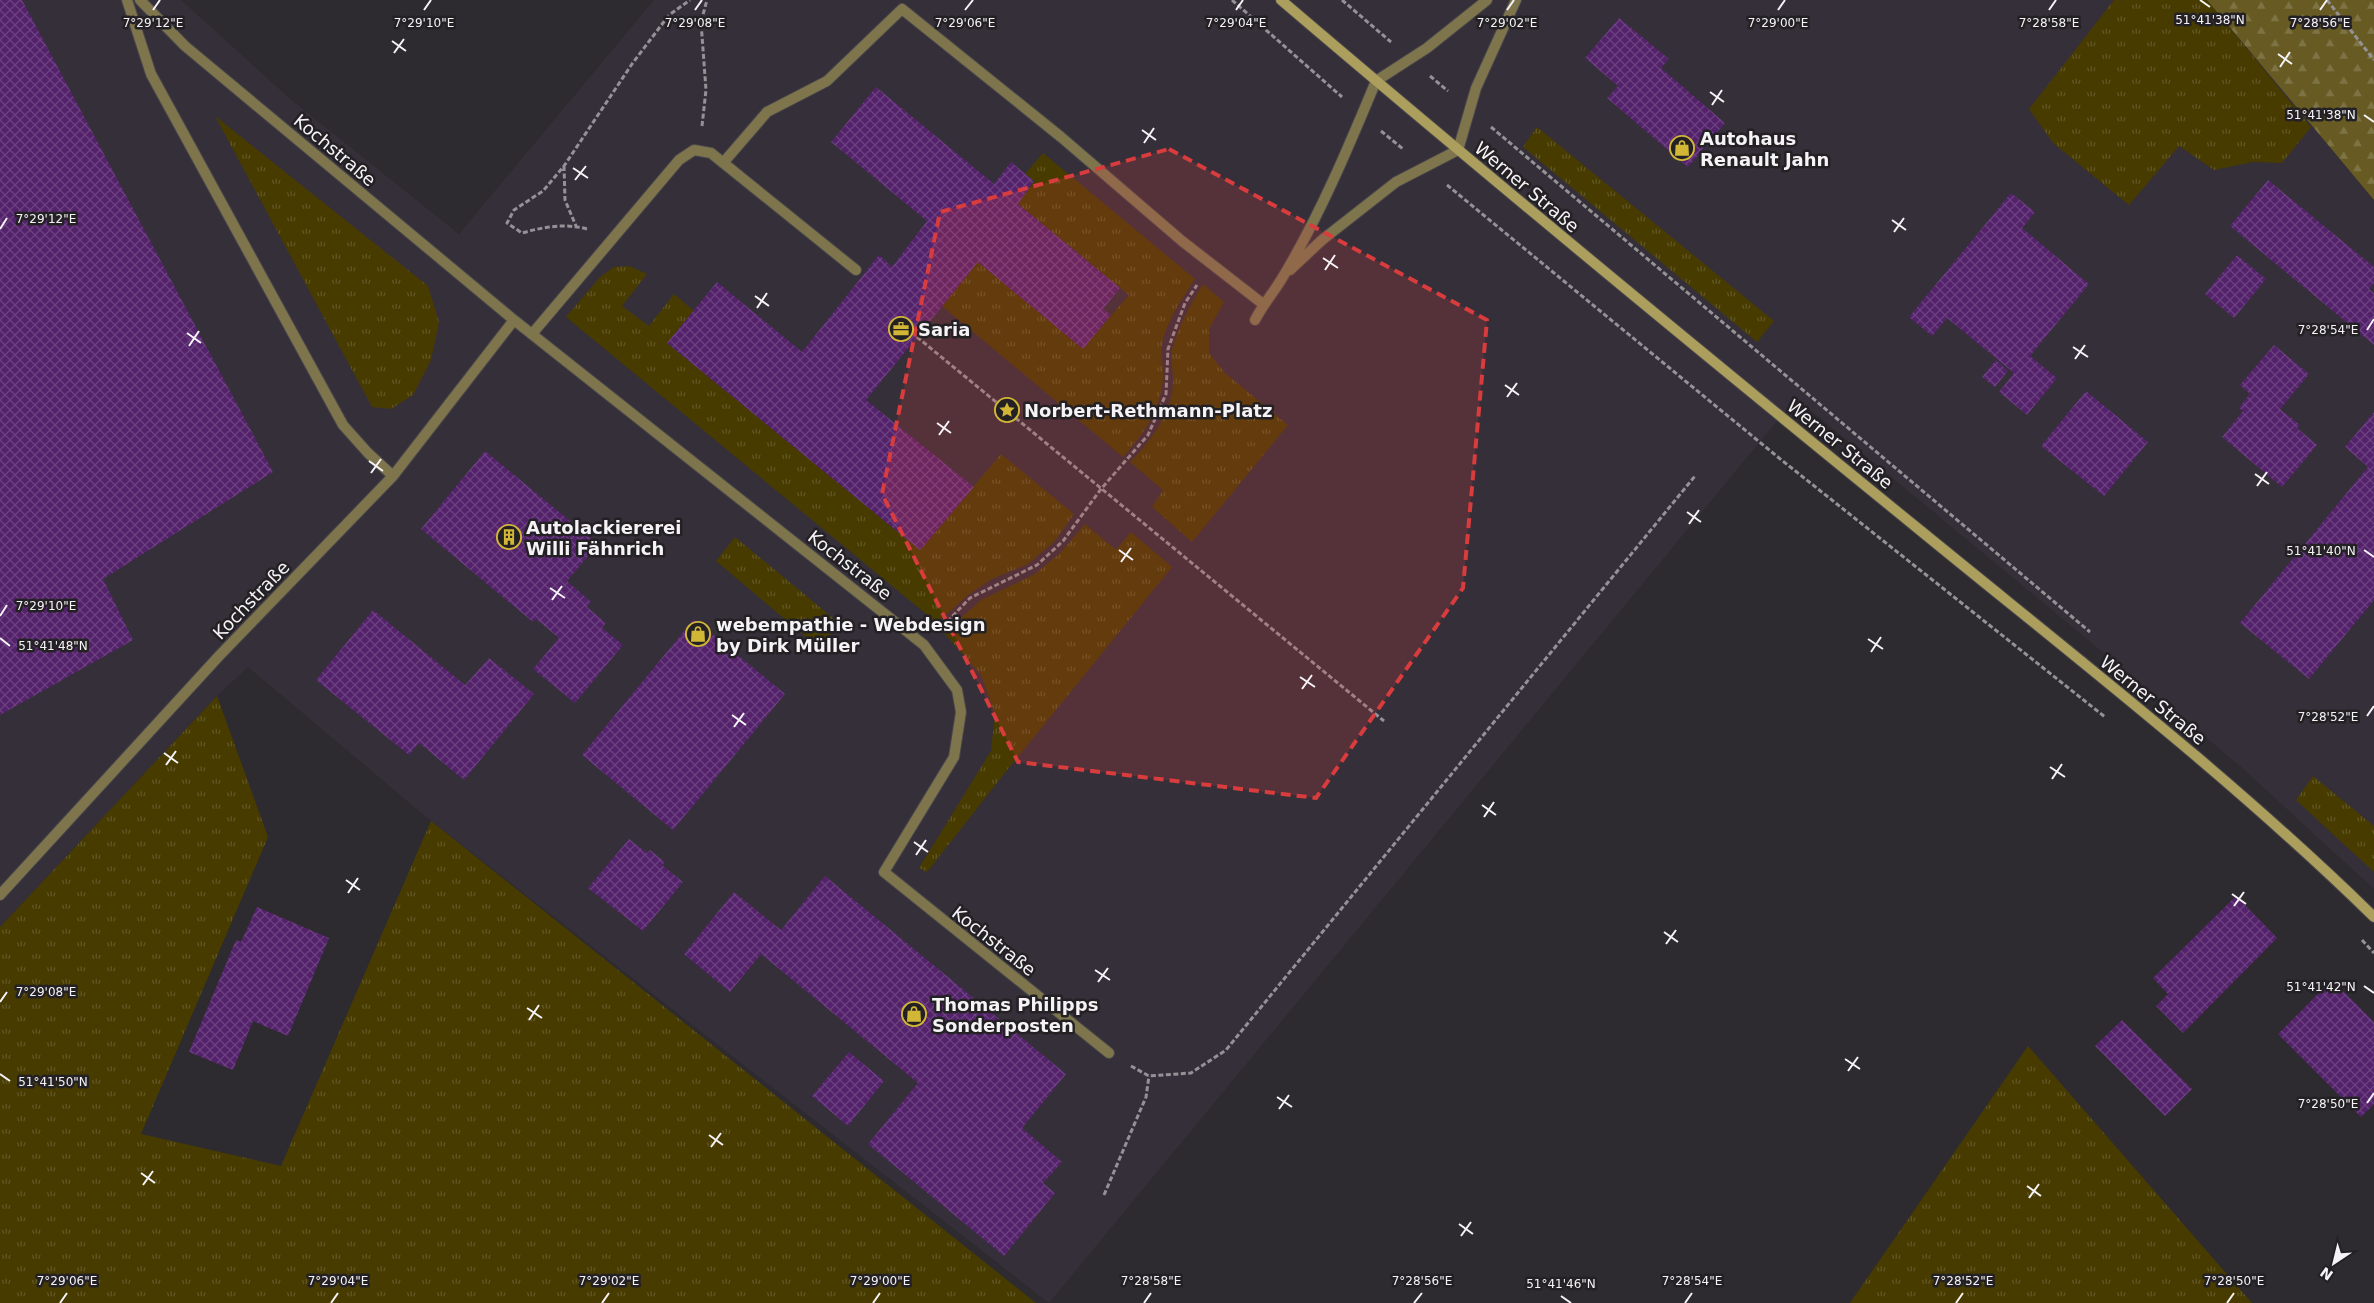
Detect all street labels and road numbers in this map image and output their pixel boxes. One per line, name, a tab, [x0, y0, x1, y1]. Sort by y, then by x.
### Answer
street label: Kochstraße	[290, 110, 380, 190]
street label: Werner Straße	[1471, 137, 1583, 237]
street label: Werner Straße	[1783, 395, 1897, 493]
street label: Kochstraße	[804, 526, 896, 604]
street label: Kochstraße	[209, 557, 293, 643]
street label: Werner Straße	[2096, 651, 2210, 749]
street label: Kochstraße	[948, 902, 1040, 980]

